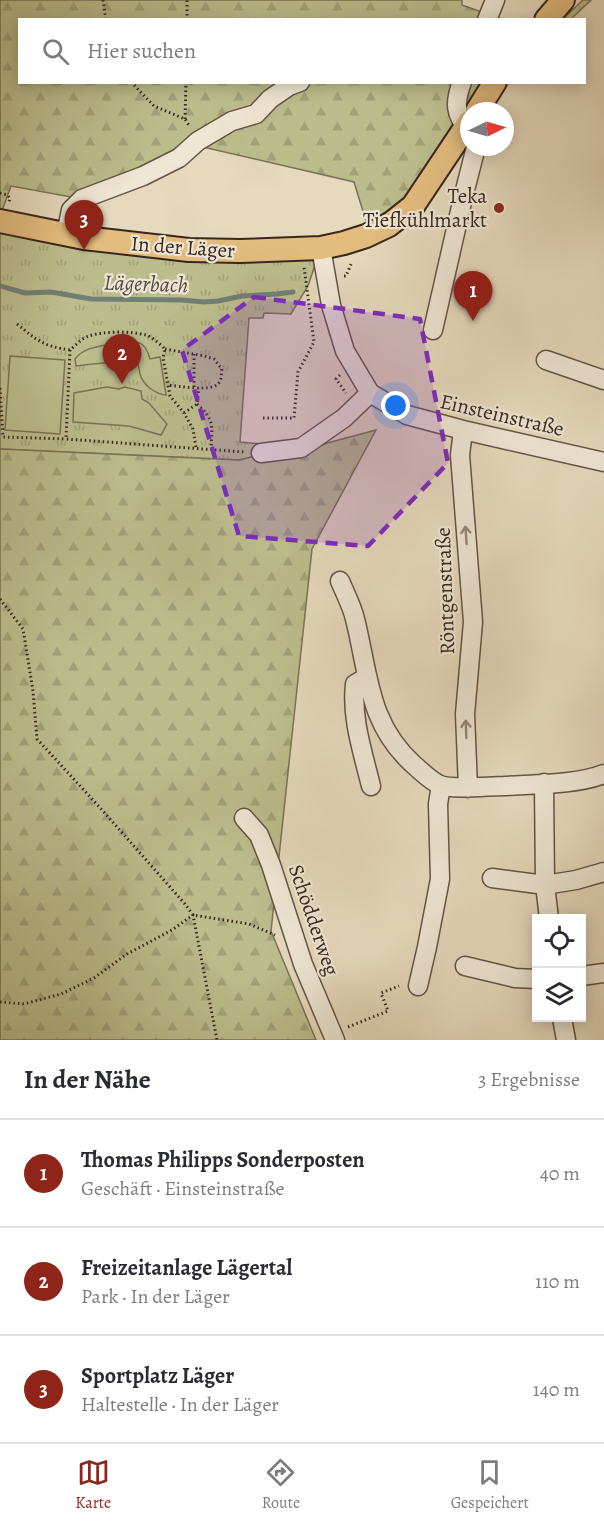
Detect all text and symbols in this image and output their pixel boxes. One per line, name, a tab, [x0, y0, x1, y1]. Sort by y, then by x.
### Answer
search box	[18, 18, 586, 84]
icon: search	[39, 35, 72, 68]
text: Hier suchen	[87, 36, 196, 66]
north arrow	[460, 102, 514, 156]
place label: Teka Tiefkühlmarkt	[363, 182, 487, 234]
pin: 3	[64, 200, 104, 250]
marker: Teka Tiefkühlmarkt	[492, 201, 506, 215]
street label: In der Läger	[130, 229, 236, 265]
water label: Lägerbach	[103, 268, 189, 300]
pin: 1	[454, 272, 492, 321]
pin: 2	[102, 334, 142, 384]
street label: Einsteinstraße	[437, 387, 567, 443]
your location	[381, 391, 410, 420]
one-way arrow	[460, 525, 471, 545]
street label: Röntgenstraße	[429, 527, 461, 655]
one-way arrow	[461, 720, 472, 740]
street label: Schödderweg	[282, 861, 346, 980]
map controls	[532, 914, 586, 1022]
button: locate	[532, 914, 586, 968]
button: layers	[532, 968, 586, 1022]
text: In der Nähe	[24, 1062, 151, 1097]
text: 3 Ergebnisse	[478, 1066, 580, 1093]
text: Thomas Philipps Sonderposten	[81, 1145, 365, 1175]
text: 1	[40, 1160, 47, 1187]
text: 40 m	[540, 1160, 580, 1187]
text: Geschäft · Einsteinstraße	[81, 1175, 285, 1202]
text: Freizeitanlage Lägertal	[81, 1253, 292, 1283]
text: 2	[39, 1268, 48, 1295]
text: 110 m	[535, 1268, 580, 1295]
text: Park · In der Läger	[81, 1283, 230, 1310]
text: Sportplatz Läger	[81, 1361, 234, 1391]
text: 3	[39, 1376, 48, 1403]
text: 140 m	[533, 1376, 580, 1403]
text: Haltestelle · In der Läger	[81, 1391, 279, 1418]
tab: Karte	[75, 1456, 111, 1514]
tab: Route	[262, 1456, 300, 1514]
tab: Gespeichert	[451, 1456, 529, 1514]

